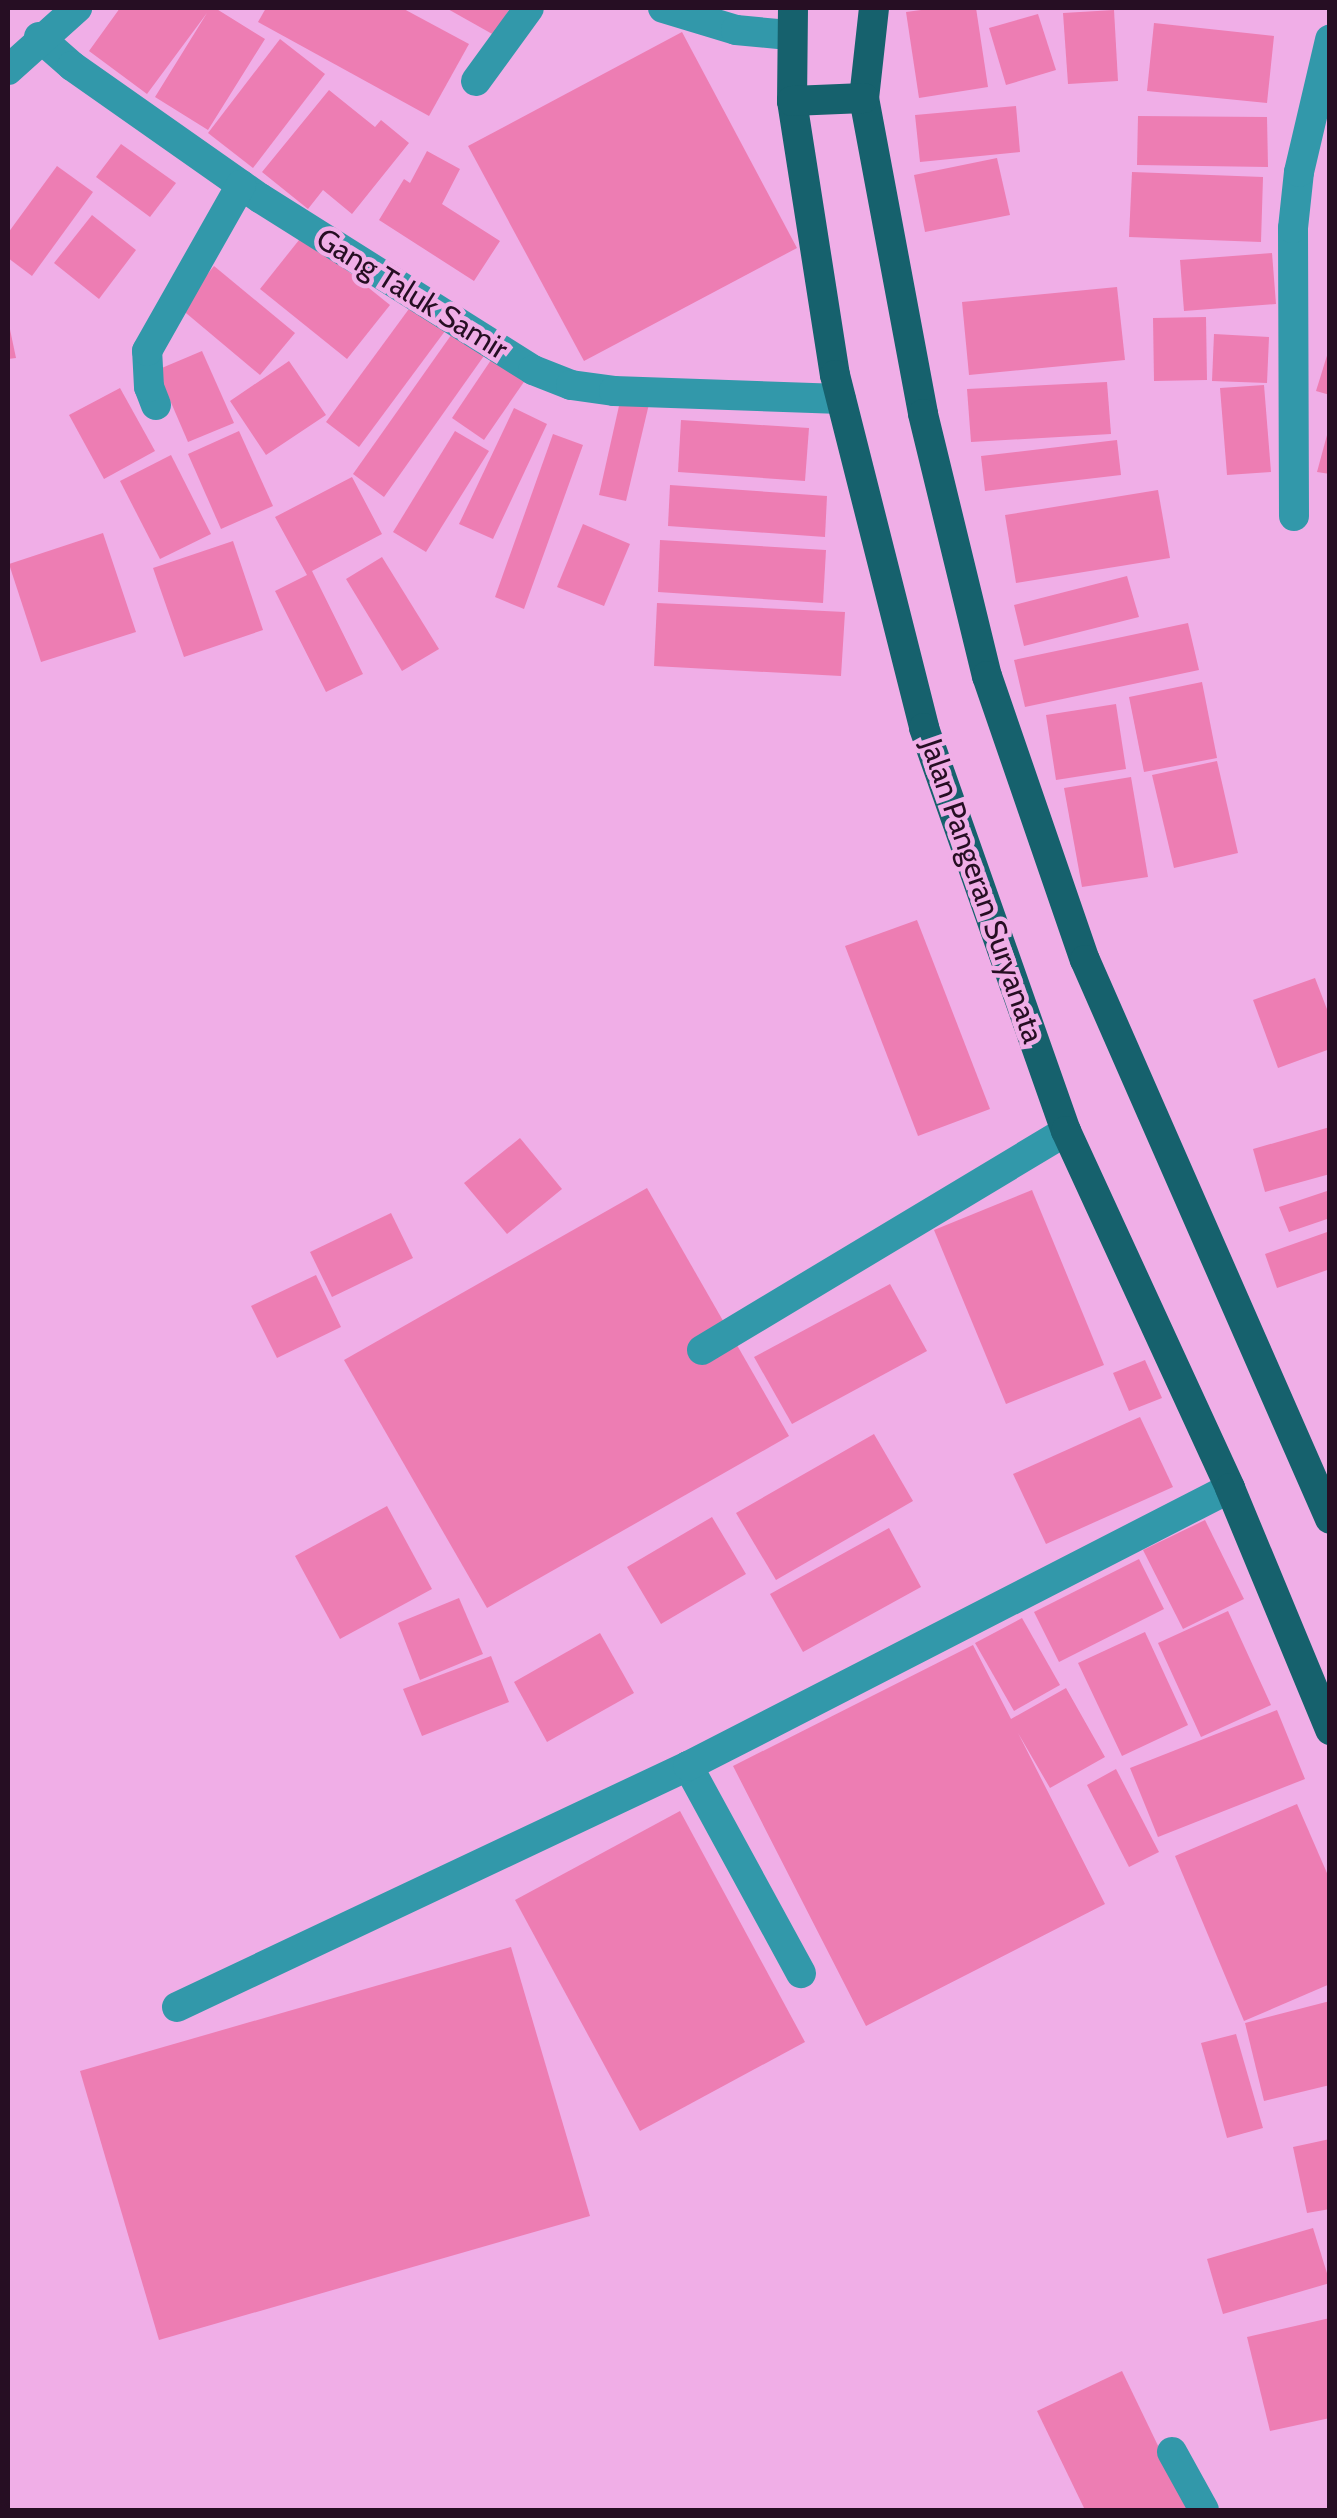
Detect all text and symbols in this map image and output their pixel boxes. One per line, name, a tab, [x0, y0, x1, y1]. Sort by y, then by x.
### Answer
street label: Gang Taluk Samir	[310, 221, 514, 367]
street label: Jalan Pangeran Suryanata	[913, 734, 1051, 1048]

